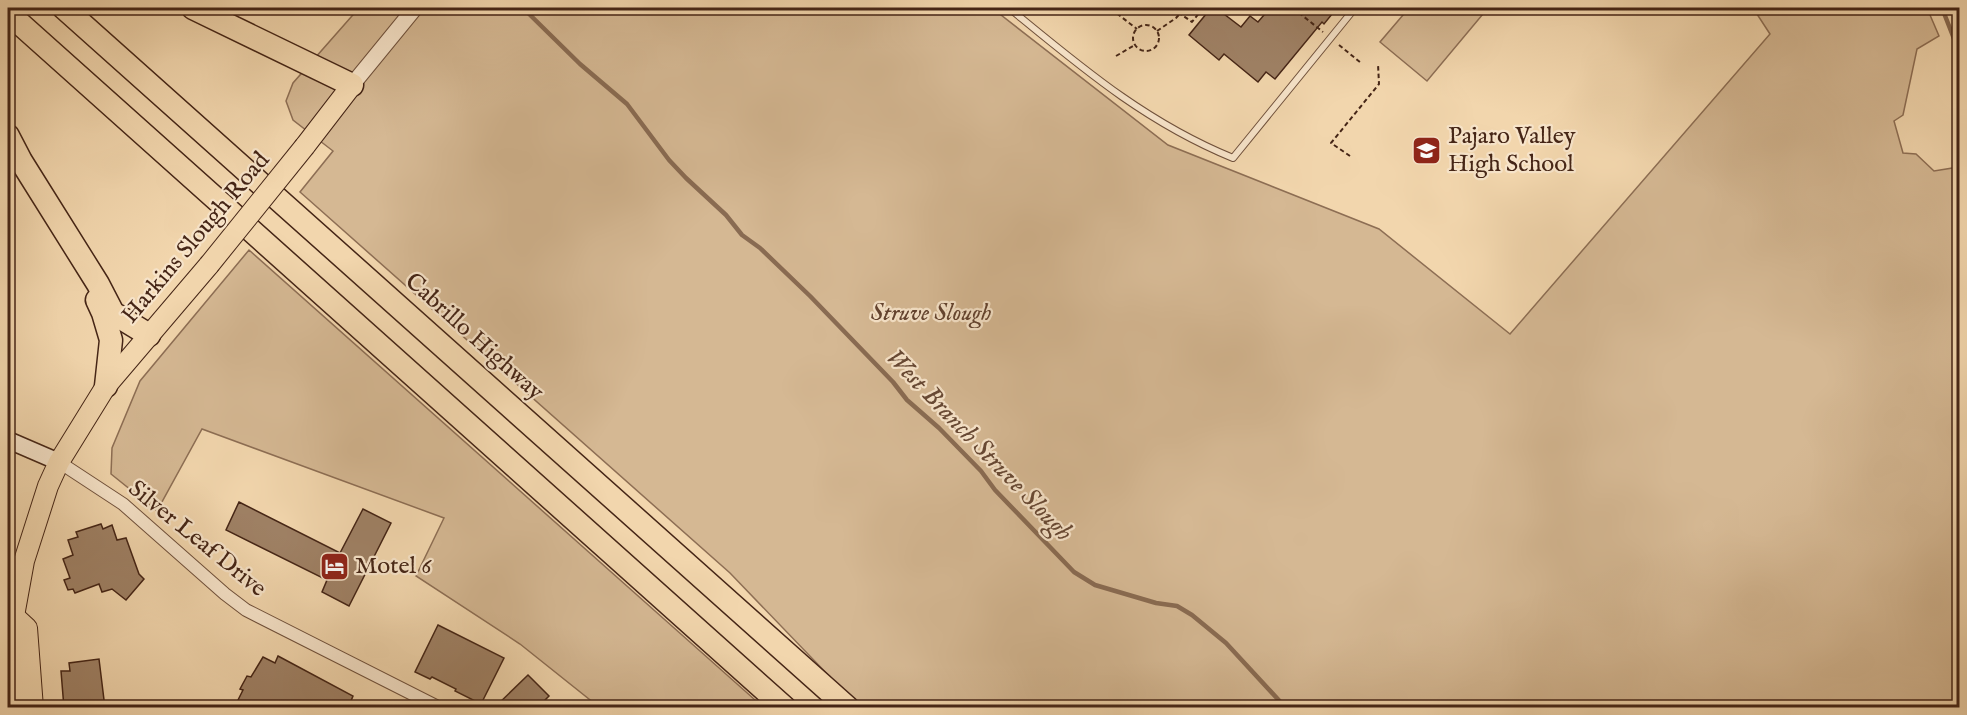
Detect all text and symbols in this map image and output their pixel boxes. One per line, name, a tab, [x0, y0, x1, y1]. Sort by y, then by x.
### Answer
place label: Pajaro Valley High School	[1448, 121, 1576, 180]
school or university icon: Pajaro Valley High School	[1411, 134, 1443, 166]
street label: Harkins Slough Road	[115, 146, 277, 330]
street label: Cabrillo Highway	[398, 266, 550, 408]
park label: Struve Slough	[871, 298, 991, 329]
water label: West Branch Struve Slough	[878, 342, 1080, 549]
street label: Silver Leaf Drive	[122, 474, 272, 604]
hotel icon: Motel 6	[318, 550, 350, 582]
place label: Motel 6	[355, 551, 432, 582]

